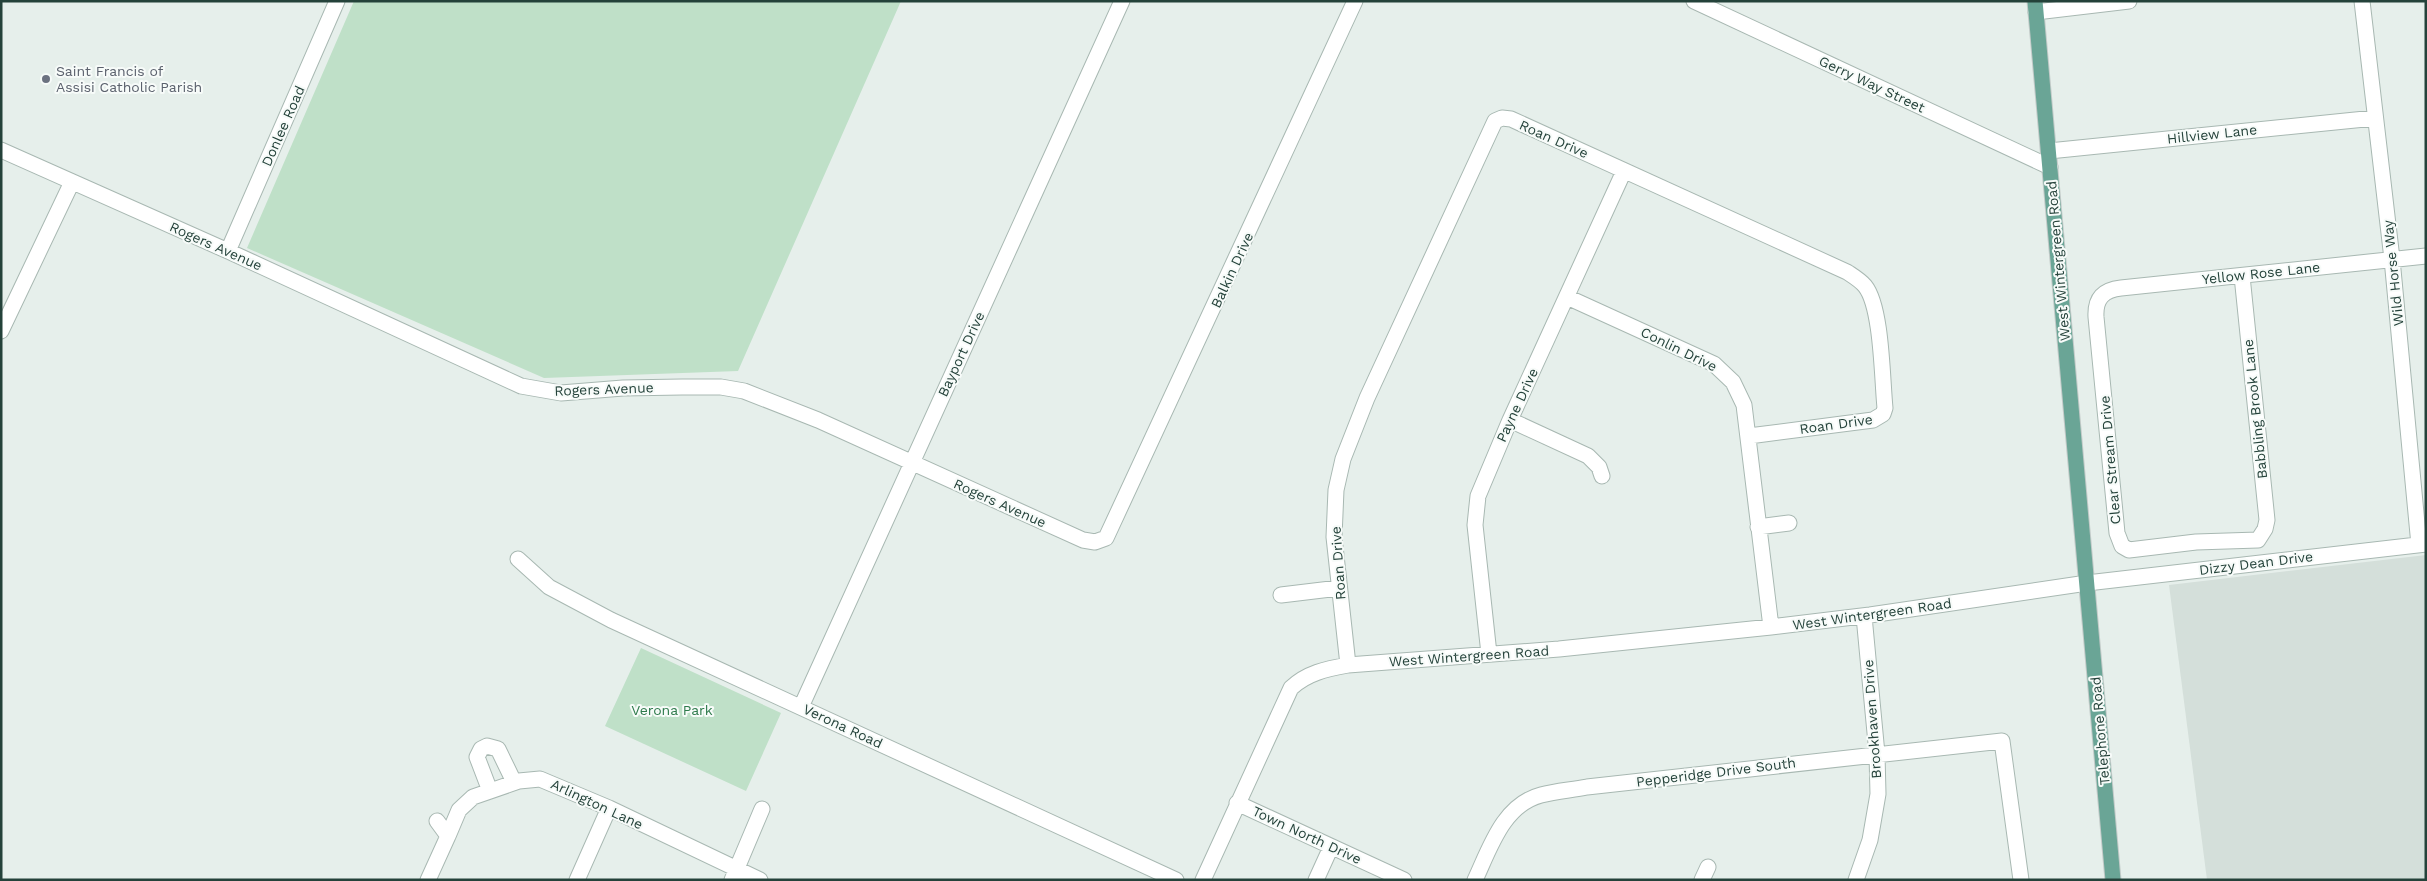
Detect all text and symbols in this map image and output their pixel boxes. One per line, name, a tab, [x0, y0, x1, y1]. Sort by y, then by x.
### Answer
street label: Gerry Way Street	[1816, 52, 1928, 116]
place label: Saint Francis of Assisi Catholic Parish	[56, 63, 202, 95]
marker: Saint Francis of Assisi Catholic Parish	[40, 73, 52, 85]
street label: Donlee Road	[258, 83, 308, 169]
street label: Roan Drive	[1517, 117, 1591, 161]
street label: Hillview Lane	[2166, 121, 2258, 147]
street label: West Wintergreen Road	[2043, 180, 2073, 342]
street label: Rogers Avenue	[167, 218, 265, 274]
street label: Wild Horse Way	[2379, 218, 2407, 327]
street label: Balkin Drive	[1208, 230, 1256, 310]
street label: Yellow Rose Lane	[2201, 259, 2321, 287]
street label: Bayport Drive	[934, 309, 988, 399]
street label: Conlin Drive	[1638, 324, 1720, 374]
street label: Babbling Brook Lane	[2240, 338, 2270, 480]
street label: Payne Drive	[1493, 366, 1541, 444]
street label: Rogers Avenue	[554, 379, 654, 399]
street label: Clear Stream Drive	[2096, 395, 2124, 525]
street label: Roan Drive	[1798, 411, 1874, 437]
street label: Rogers Avenue	[951, 475, 1049, 531]
street label: Roan Drive	[1327, 526, 1349, 600]
street label: Dizzy Dean Drive	[2198, 548, 2314, 578]
street label: West Wintergreen Road	[1791, 595, 1953, 633]
street label: West Wintergreen Road	[1388, 642, 1550, 670]
street label: Brookhaven Drive	[1860, 659, 1884, 779]
street label: Telephone Road	[2087, 676, 2113, 786]
street label: Verona Road	[801, 701, 885, 751]
park label: Verona Park	[631, 702, 713, 718]
street label: Pepperidge Drive South	[1635, 754, 1797, 790]
street label: Arlington Lane	[548, 776, 646, 832]
street label: Town North Drive	[1250, 803, 1364, 867]

